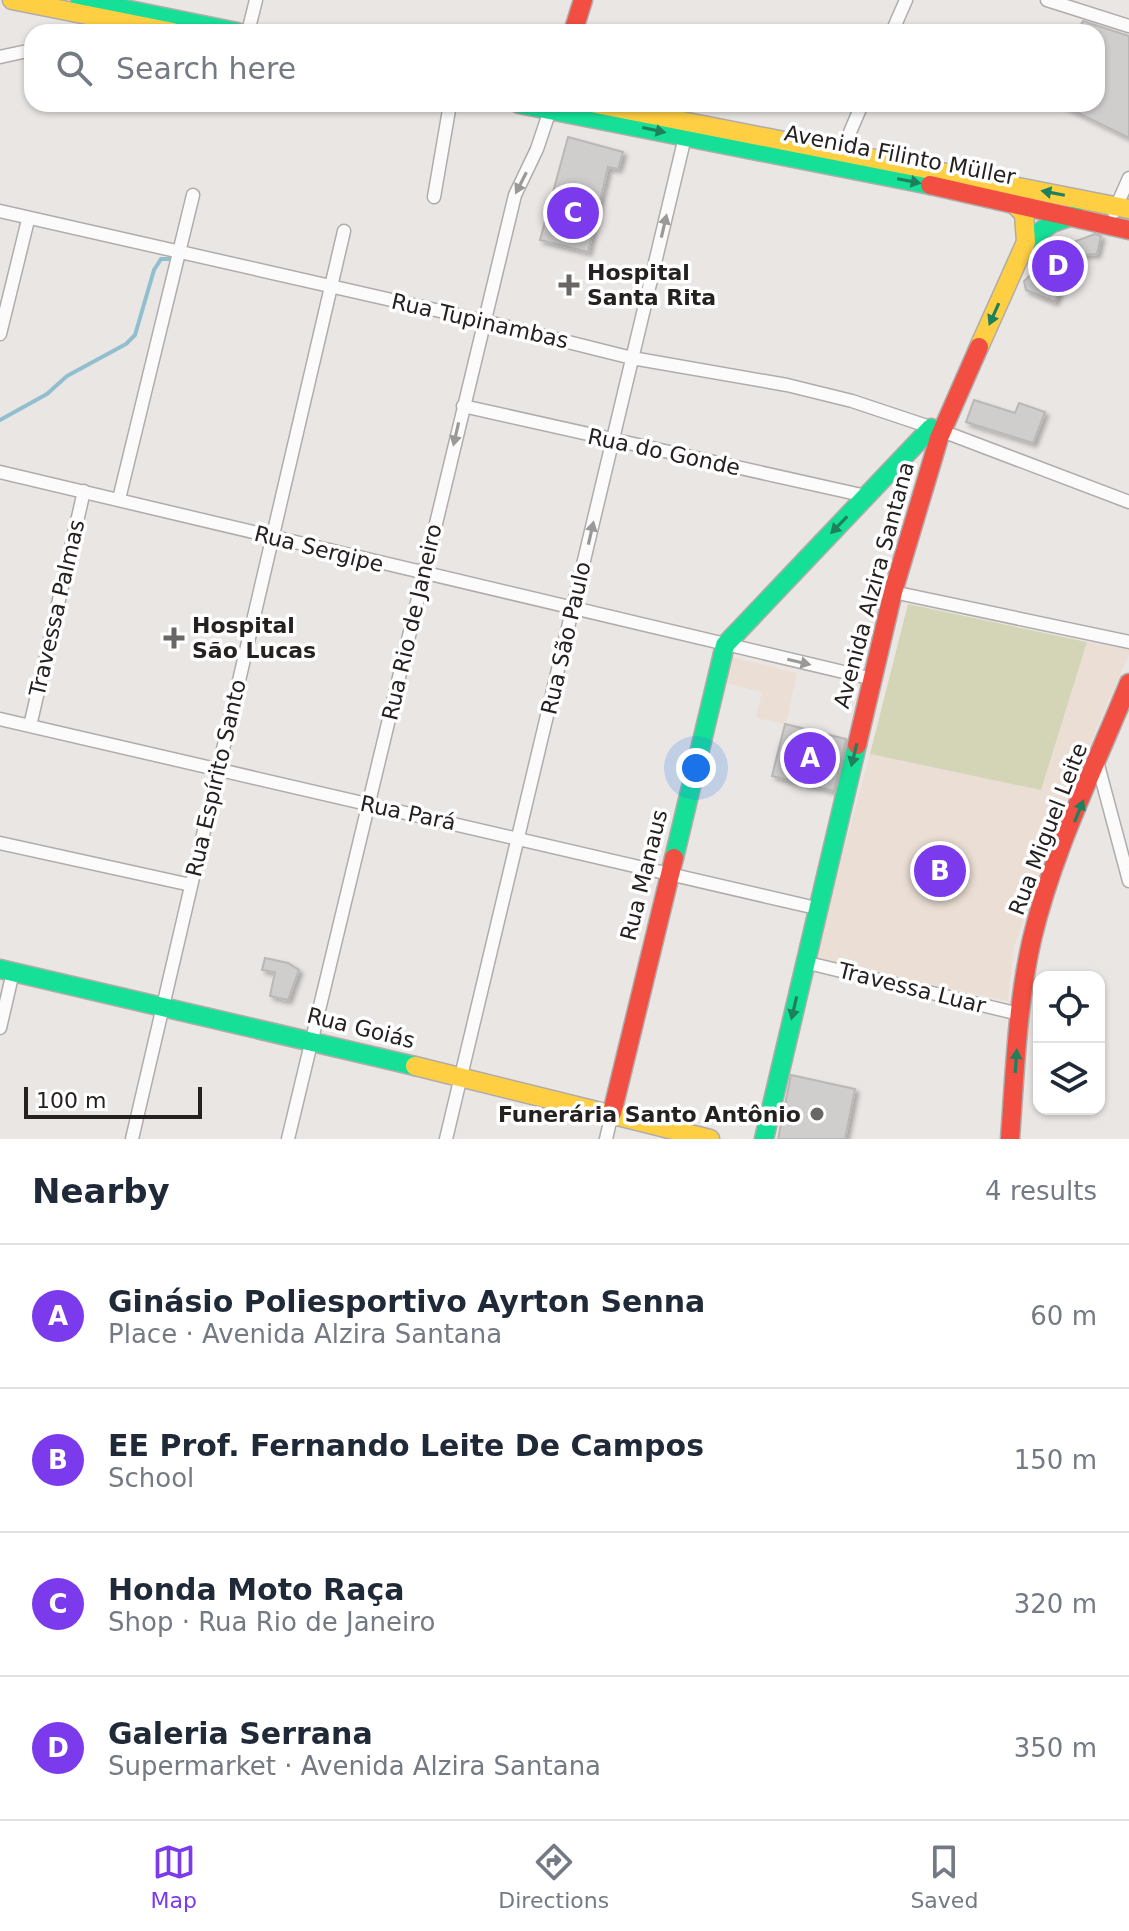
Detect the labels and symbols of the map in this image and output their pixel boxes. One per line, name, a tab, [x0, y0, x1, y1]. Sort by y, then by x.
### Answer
street label: Avenida Filinto Müller	[782, 120, 1019, 190]
one-way arrow	[642, 125, 667, 137]
one-way arrow	[515, 171, 528, 194]
one-way arrow	[897, 175, 922, 187]
pin: C	[547, 183, 599, 243]
one-way arrow	[1040, 187, 1065, 199]
one-way arrow	[658, 213, 670, 238]
pin: D	[1032, 236, 1084, 296]
place label: Hospital Santa Rita	[587, 260, 716, 310]
marker: Hospital Santa Rita	[558, 274, 580, 296]
street label: Rua Tupinambas	[389, 289, 571, 353]
one-way arrow	[988, 302, 1001, 325]
one-way arrow	[449, 422, 462, 447]
street label: Rua do Gonde	[586, 424, 742, 480]
street label: Avenida Alzira Santana	[829, 459, 919, 711]
one-way arrow	[830, 515, 848, 534]
street label: Travessa Palmas	[24, 517, 90, 700]
street label: Rua Sergipe	[252, 521, 386, 577]
street label: Rua Rio de Janeiro	[377, 521, 447, 723]
one-way arrow	[585, 521, 597, 546]
street label: Rua São Paulo	[536, 559, 596, 717]
place label: Hospital São Lucas	[192, 613, 316, 663]
marker: Hospital São Lucas	[163, 627, 185, 649]
one-way arrow	[786, 656, 811, 669]
street label: Rua Espírito Santo	[181, 677, 251, 879]
pin: A	[784, 728, 836, 788]
street label: Rua Miguel Leite	[1004, 740, 1092, 918]
one-way arrow	[847, 742, 860, 767]
your location	[676, 748, 716, 788]
street label: Rua Pará	[358, 791, 458, 835]
one-way arrow	[1073, 799, 1086, 823]
street label: Rua Manaus	[616, 807, 672, 943]
pin: B	[914, 841, 966, 901]
street label: Travessa Luar	[835, 957, 989, 1019]
one-way arrow	[787, 995, 800, 1020]
street label: Rua Goiás	[304, 1003, 418, 1053]
one-way arrow	[1010, 1048, 1023, 1073]
scale bar	[24, 1083, 202, 1119]
place label: Funerária Santo Antônio	[498, 1102, 801, 1127]
marker: Funerária Santo Antônio	[808, 1105, 826, 1123]

